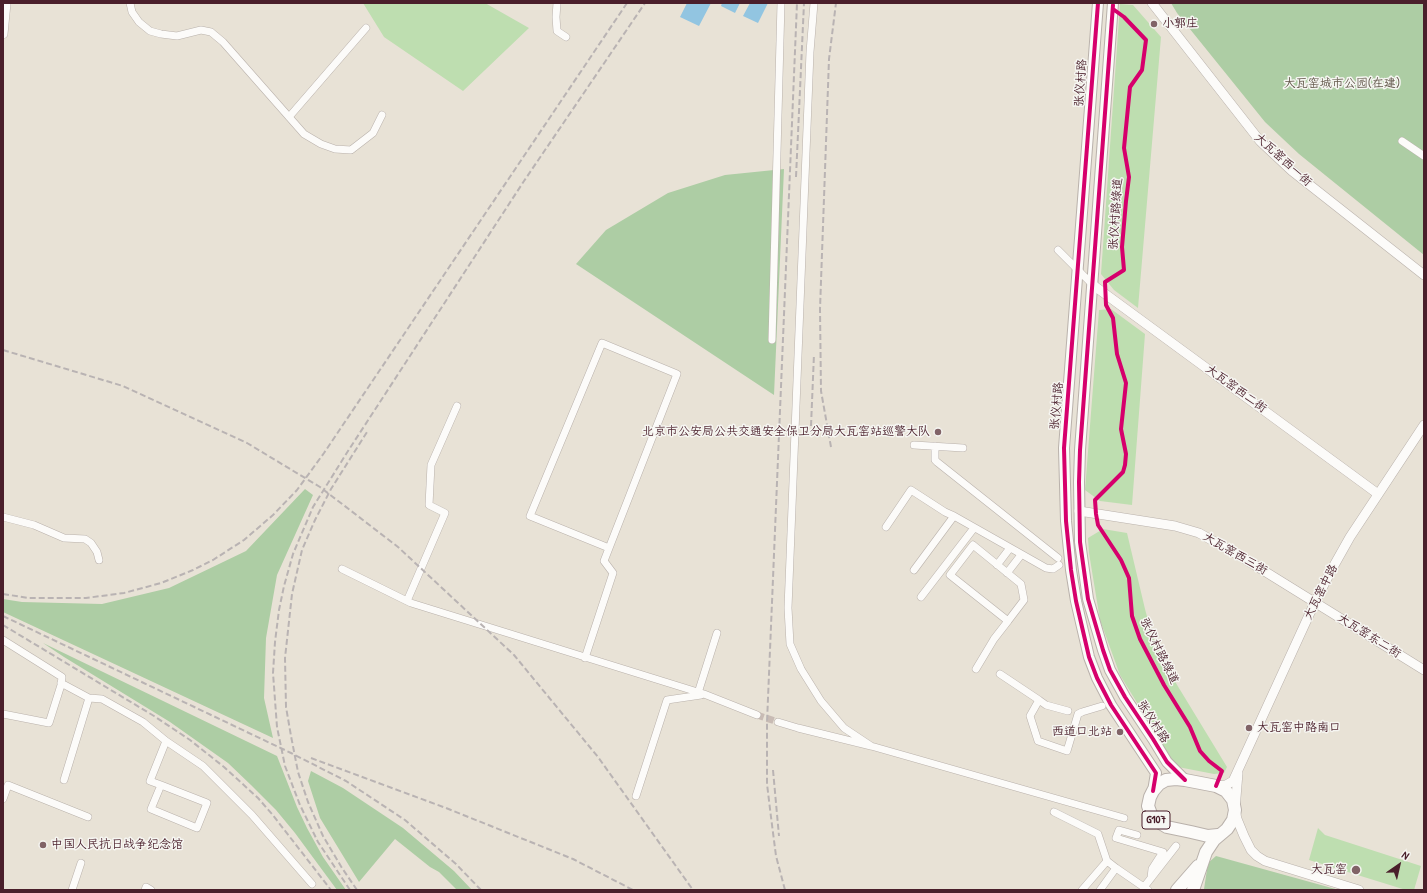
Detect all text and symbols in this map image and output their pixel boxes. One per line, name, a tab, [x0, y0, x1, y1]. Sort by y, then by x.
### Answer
place label: 小郭庄	[1162, 17, 1198, 31]
marker: 小郭庄	[1149, 19, 1159, 29]
street label: 张仪村路	[1072, 59, 1090, 107]
park label: 大瓦窑城市公园(在建)	[1284, 77, 1400, 91]
street label: 大瓦窑西一街	[1251, 131, 1315, 189]
street label: 张仪村路绿道	[1106, 178, 1126, 250]
street label: 大瓦窑西二街	[1203, 362, 1269, 416]
street label: 张仪村路	[1048, 381, 1066, 431]
place label: 北京市公安局公共交通安全保卫分局大瓦窑站巡警大队	[642, 425, 930, 439]
marker: 北京市公安局公共交通安全保卫分局大瓦窑站巡警大队	[933, 427, 943, 437]
street label: 大瓦窑西三街	[1200, 530, 1270, 578]
street label: 大瓦窑中路	[1301, 562, 1341, 622]
street label: 大瓦窑东二街	[1335, 611, 1403, 661]
street label: 张仪村路绿道	[1137, 615, 1181, 687]
street label: 张仪村路	[1134, 698, 1172, 746]
place label: 大瓦窑中路南口	[1257, 721, 1341, 735]
marker: 大瓦窑中路南口	[1244, 723, 1254, 733]
place label: 西道口北站	[1052, 725, 1112, 739]
marker: 西道口北站	[1115, 727, 1125, 737]
road number: G107	[1142, 811, 1170, 829]
place label: 中国人民抗日战争纪念馆	[51, 838, 183, 852]
marker: 中国人民抗日战争纪念馆	[38, 840, 48, 850]
north arrow	[1379, 845, 1419, 885]
text: N	[1399, 848, 1412, 862]
place label: 大瓦窑	[1311, 863, 1347, 877]
marker: 大瓦窑	[1350, 864, 1362, 876]

